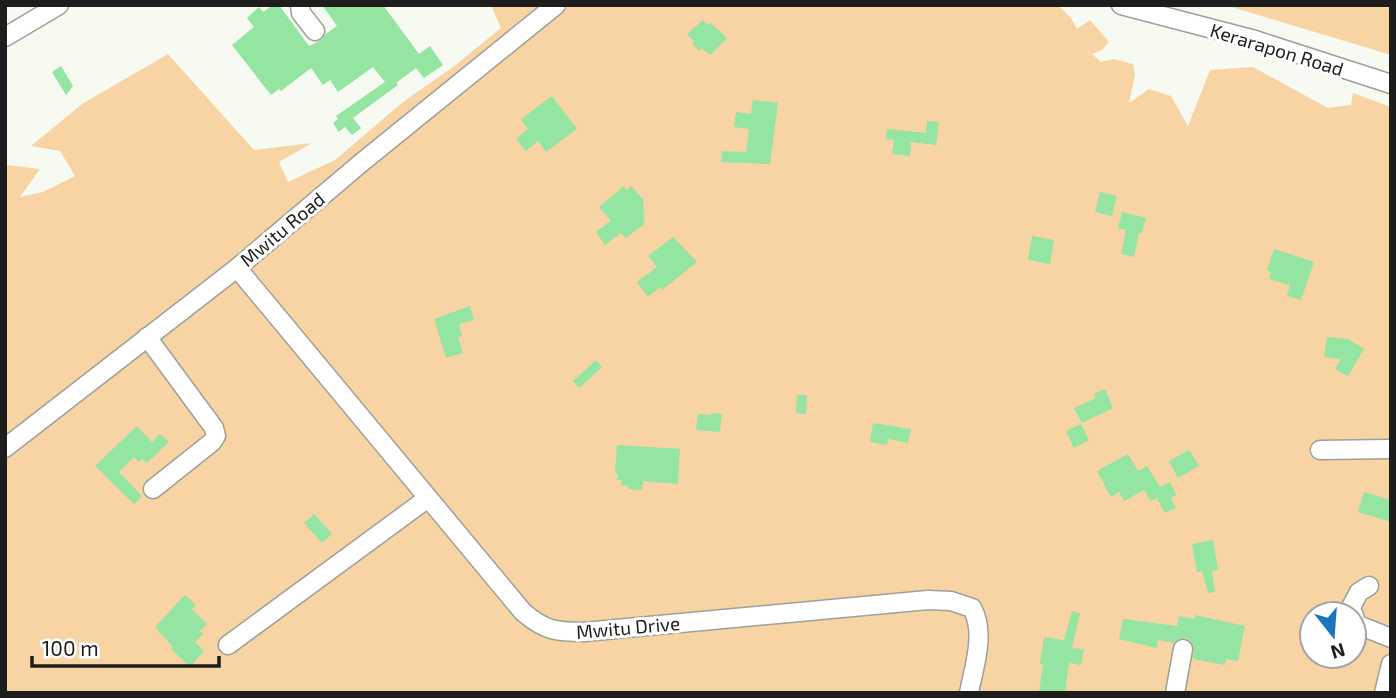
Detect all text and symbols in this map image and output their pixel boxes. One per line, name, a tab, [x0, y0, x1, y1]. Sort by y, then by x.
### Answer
street label: Kerarapon Road	[1208, 18, 1346, 80]
street label: Mwitu Road	[235, 187, 329, 271]
north arrow	[1298, 600, 1368, 670]
street label: Mwitu Drive	[575, 611, 681, 643]
scale bar	[32, 624, 219, 668]
text: 100 m	[42, 635, 99, 660]
text: N	[1328, 639, 1348, 665]

